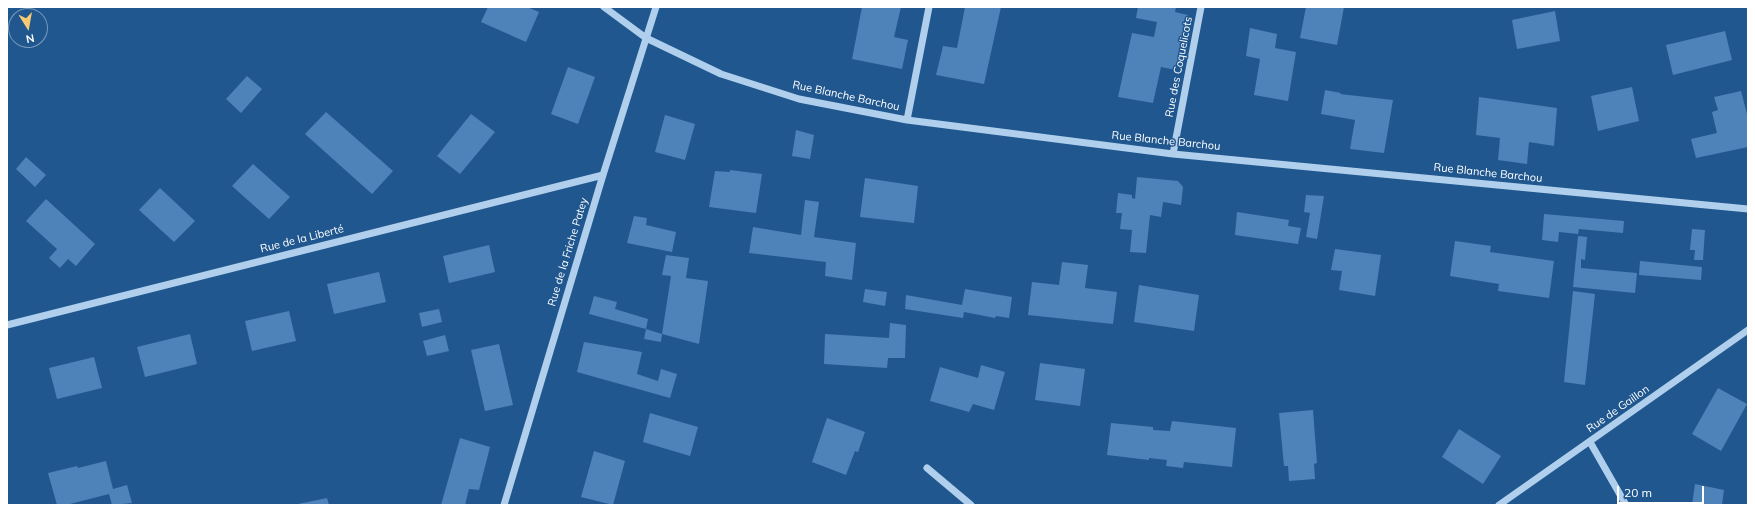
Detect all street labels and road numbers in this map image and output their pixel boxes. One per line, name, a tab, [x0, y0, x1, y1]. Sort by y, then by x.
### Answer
street label: Rue des Coquelicots	[1163, 16, 1195, 118]
street label: Rue Blanche Barchou	[791, 78, 901, 114]
street label: Rue Blanche Barchou	[1111, 129, 1221, 153]
street label: Rue Blanche Barchou	[1433, 161, 1543, 185]
street label: Rue de la Friche Patey	[545, 196, 591, 308]
street label: Rue de la Liberté	[259, 222, 345, 256]
street label: Rue de Gaillon	[1584, 383, 1652, 435]

